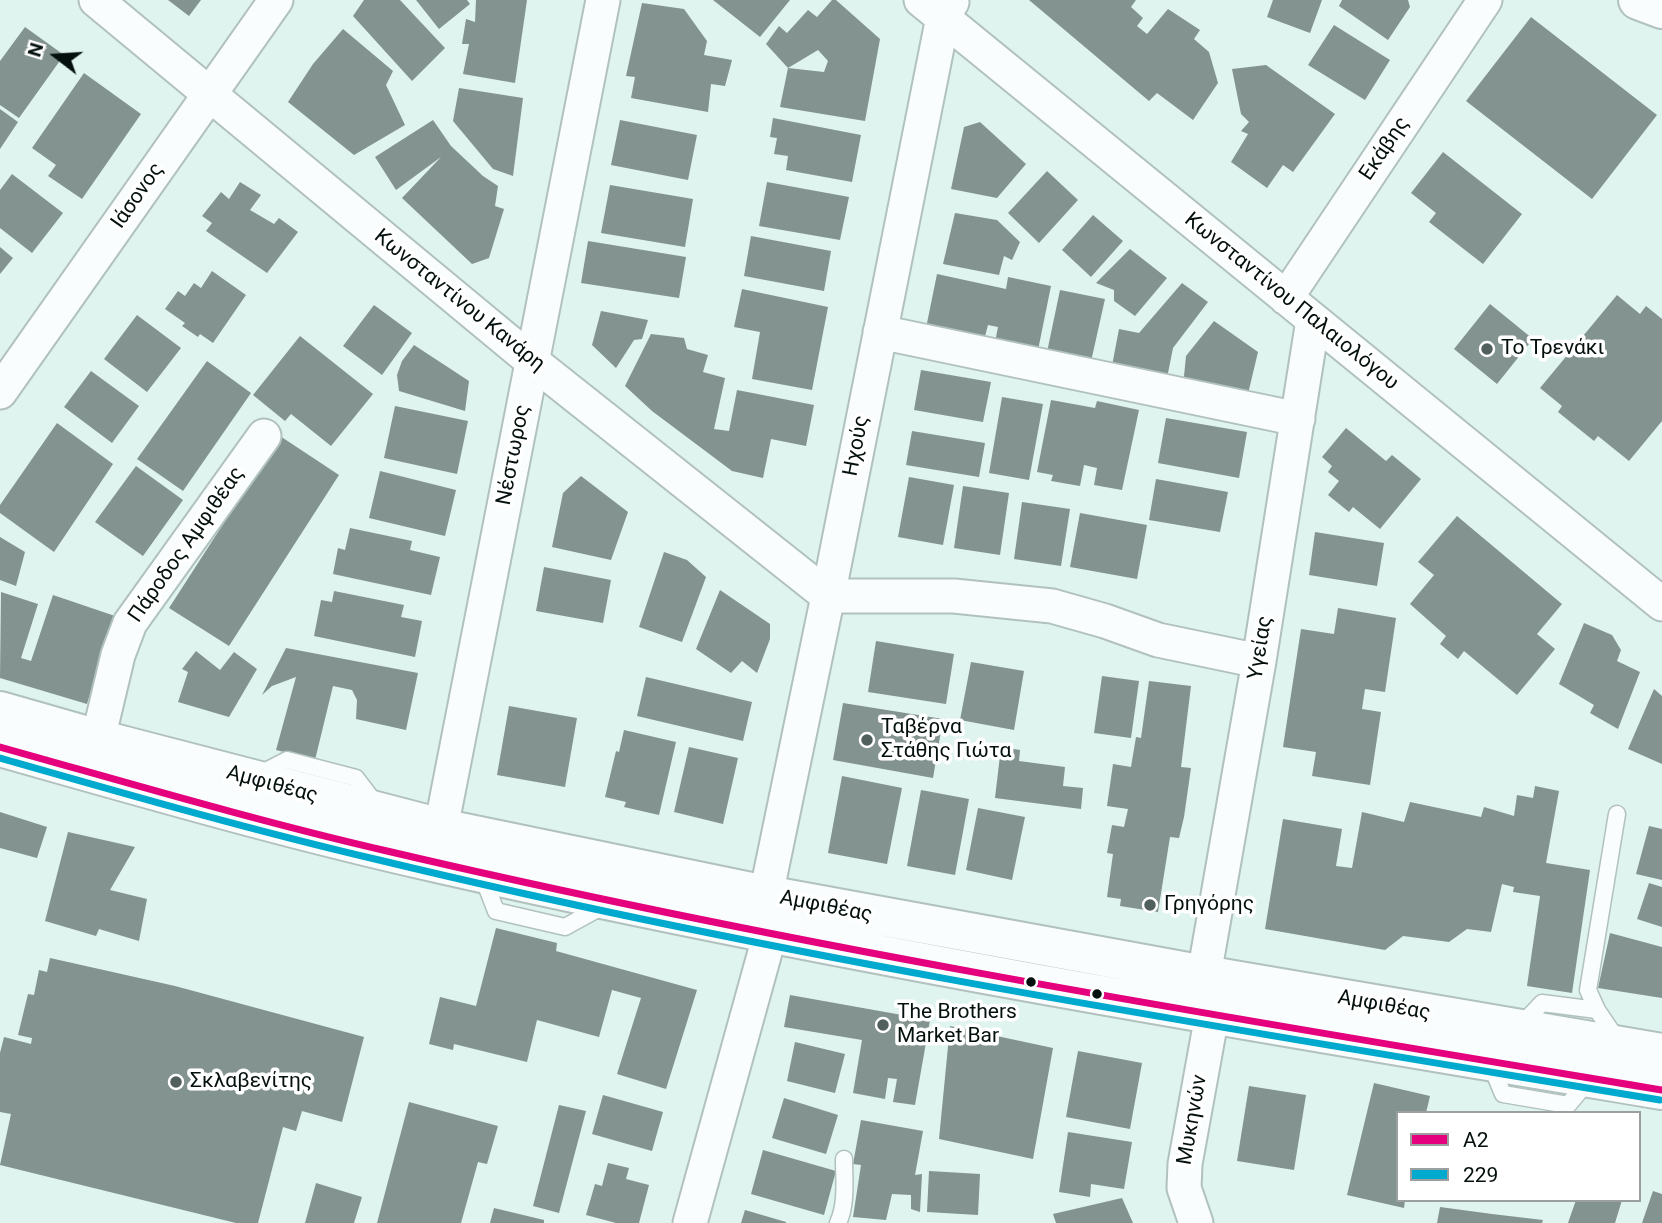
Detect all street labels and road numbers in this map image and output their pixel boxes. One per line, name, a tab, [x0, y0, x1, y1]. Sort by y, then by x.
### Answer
street label: Εκάβης	[1355, 112, 1415, 186]
street label: Ιάσονος	[106, 158, 170, 234]
street label: Κωνσταντίνου Παλαιολόγου	[1179, 208, 1403, 396]
street label: Κωνσταντίνου Κανάρη	[369, 224, 549, 378]
street label: Νέστωρος	[492, 403, 536, 507]
street label: Ηχούς	[839, 413, 875, 479]
street label: Πάροδος Αμφιθέας	[124, 462, 250, 628]
street label: Υγείας	[1244, 614, 1278, 682]
street label: Αμφιθέας	[224, 761, 320, 809]
street label: Αμφιθέας	[778, 886, 874, 928]
street label: Αμφιθέας	[1336, 985, 1432, 1027]
street label: Μυκηνών	[1173, 1073, 1213, 1167]

